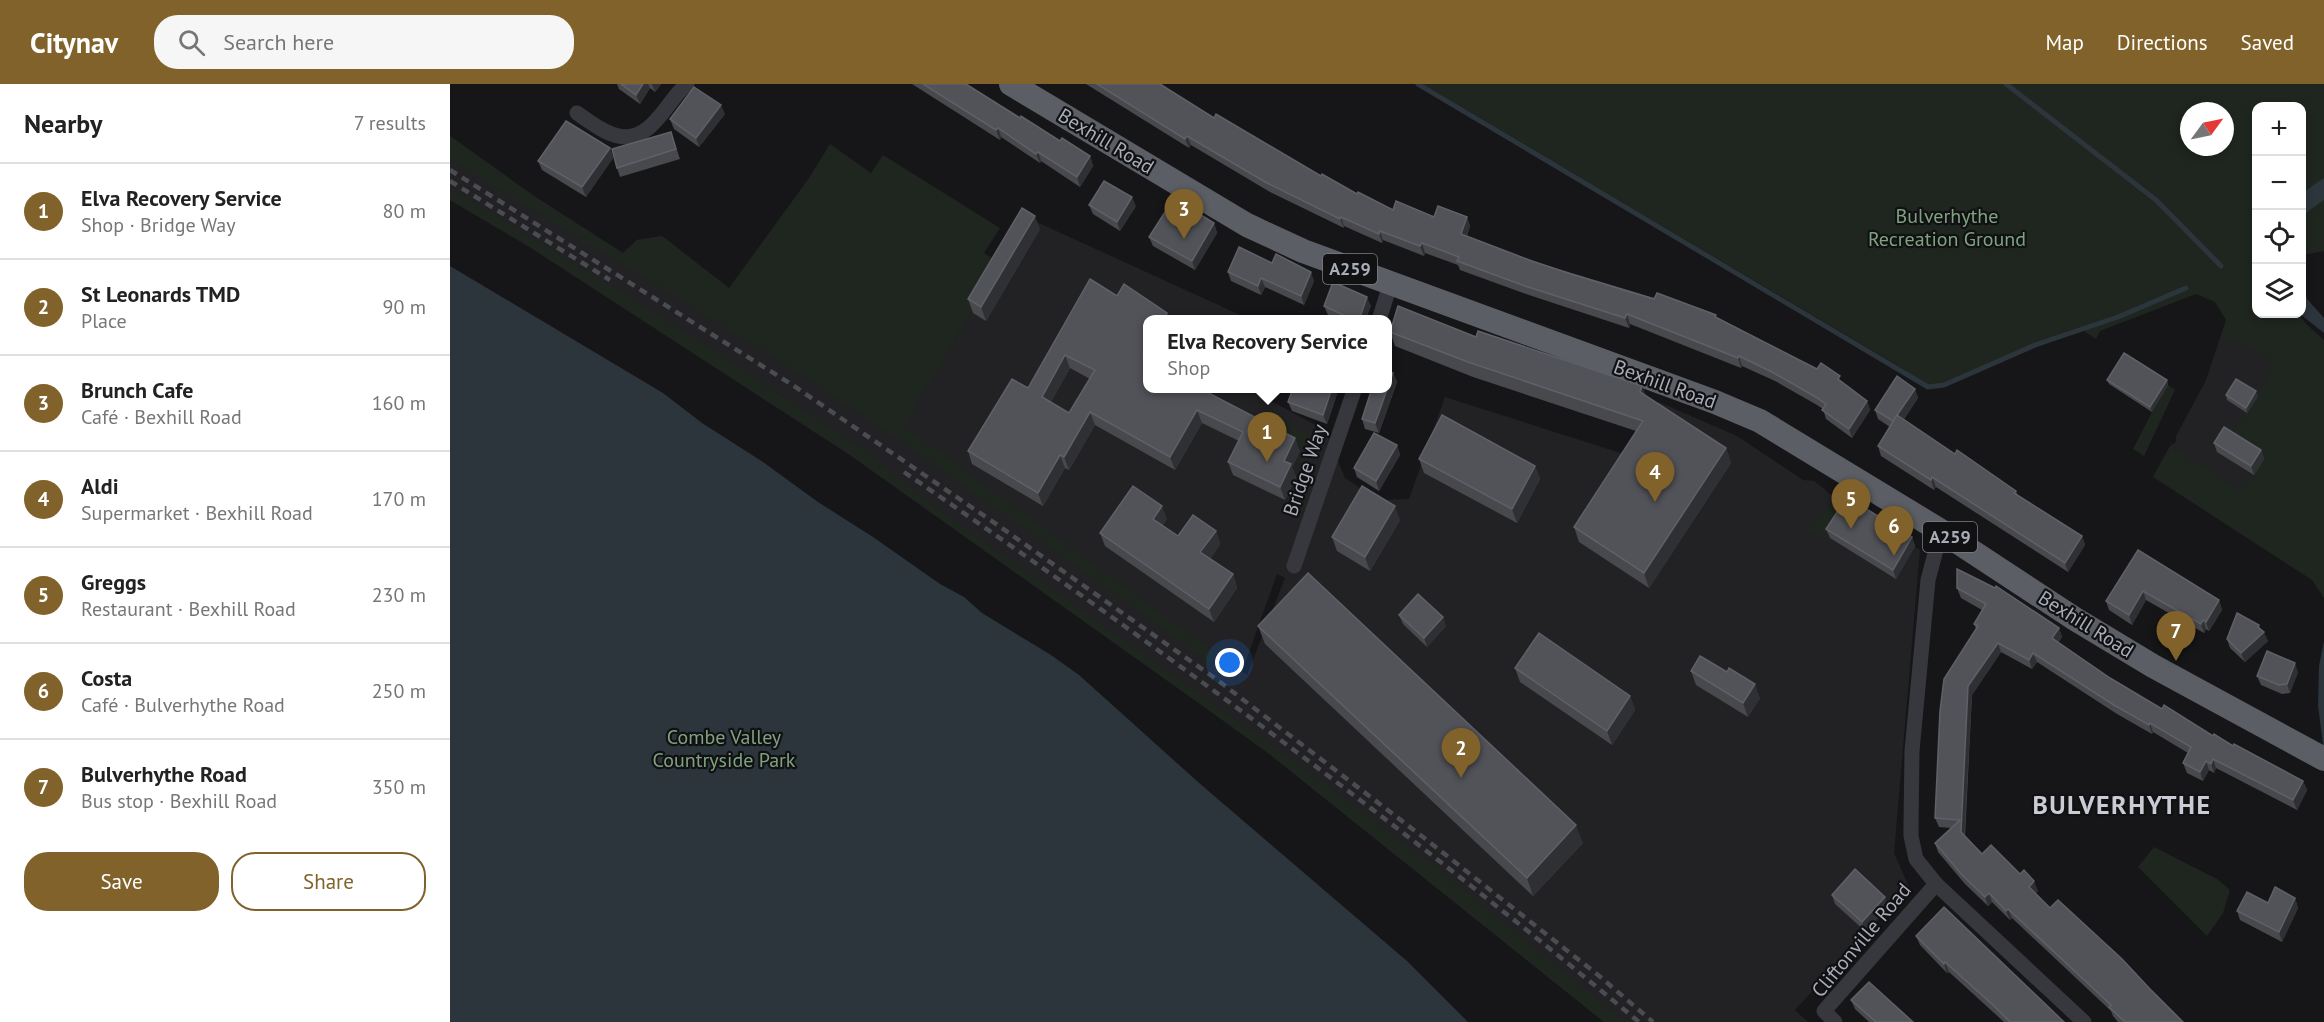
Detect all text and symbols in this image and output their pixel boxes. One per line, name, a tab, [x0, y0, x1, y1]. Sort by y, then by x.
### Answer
search box	[154, 15, 574, 69]
text: Citynav	[30, 24, 118, 61]
icon: search	[175, 26, 208, 59]
text: Search here	[223, 28, 334, 56]
text: Map	[2045, 29, 2084, 56]
text: Directions	[2117, 29, 2208, 56]
text: Saved	[2241, 29, 2294, 56]
street label: Bexhill Road	[1053, 102, 1159, 180]
north arrow	[2180, 102, 2234, 156]
map controls	[2252, 102, 2306, 318]
button: +	[2252, 102, 2306, 156]
text: Nearby	[24, 107, 102, 140]
text: 7 results	[354, 110, 426, 136]
button: −	[2252, 156, 2306, 210]
text: Elva Recovery Service	[81, 184, 282, 212]
pin: 3	[1164, 190, 1204, 239]
text: 1	[38, 198, 49, 224]
text: 80 m	[383, 198, 426, 224]
park label: Bulverhythe Recreation Ground	[1868, 203, 2026, 252]
button: locate	[2252, 210, 2306, 264]
text: Shop · Bridge Way	[81, 212, 236, 238]
road number: A259	[1323, 254, 1377, 284]
button: layers	[2252, 264, 2306, 318]
text: St Leonards TMD	[81, 280, 240, 308]
text: 2	[38, 294, 49, 320]
text: 90 m	[383, 294, 426, 320]
text: Place	[81, 308, 127, 334]
popup	[1143, 315, 1392, 393]
text: Elva Recovery Service	[1167, 327, 1368, 355]
street label: Bexhill Road	[1610, 353, 1720, 415]
text: Shop	[1167, 355, 1210, 381]
text: Brunch Cafe	[81, 376, 193, 404]
text: 3	[38, 390, 49, 416]
text: 160 m	[372, 390, 426, 416]
text: Café · Bexhill Road	[81, 404, 242, 430]
pin: 1	[1248, 412, 1286, 462]
street label: Bridge Way	[1277, 420, 1333, 519]
pin: 4	[1636, 452, 1674, 502]
text: Aldi	[81, 472, 119, 500]
pin: 5	[1832, 480, 1870, 529]
text: 4	[38, 486, 49, 512]
text: 170 m	[372, 486, 426, 512]
text: Supermarket · Bexhill Road	[81, 500, 313, 526]
pin: 6	[1874, 506, 1914, 556]
road number: A259	[1923, 522, 1977, 552]
text: Greggs	[81, 568, 146, 596]
text: 5	[38, 582, 49, 608]
text: 230 m	[372, 582, 426, 608]
street label: Bexhill Road	[2034, 585, 2138, 663]
text: Restaurant · Bexhill Road	[81, 596, 296, 622]
pin: 7	[2156, 612, 2196, 661]
your location	[1215, 648, 1244, 677]
text: Costa	[81, 664, 132, 692]
text: 6	[38, 678, 49, 704]
text: 250 m	[372, 678, 426, 704]
text: Café · Bulverhythe Road	[81, 692, 285, 718]
park label: Combe Valley Countryside Park	[653, 724, 796, 773]
pin: 2	[1442, 728, 1480, 778]
text: Bulverhythe Road	[81, 760, 247, 788]
text: 7	[38, 774, 49, 800]
text: 350 m	[372, 774, 426, 800]
text: Bus stop · Bexhill Road	[81, 788, 277, 814]
district label: BULVERHYTHE	[2032, 788, 2212, 821]
button: Save	[24, 852, 219, 911]
button: Share	[231, 852, 426, 911]
street label: Cliftonville Road	[1806, 877, 1916, 1003]

